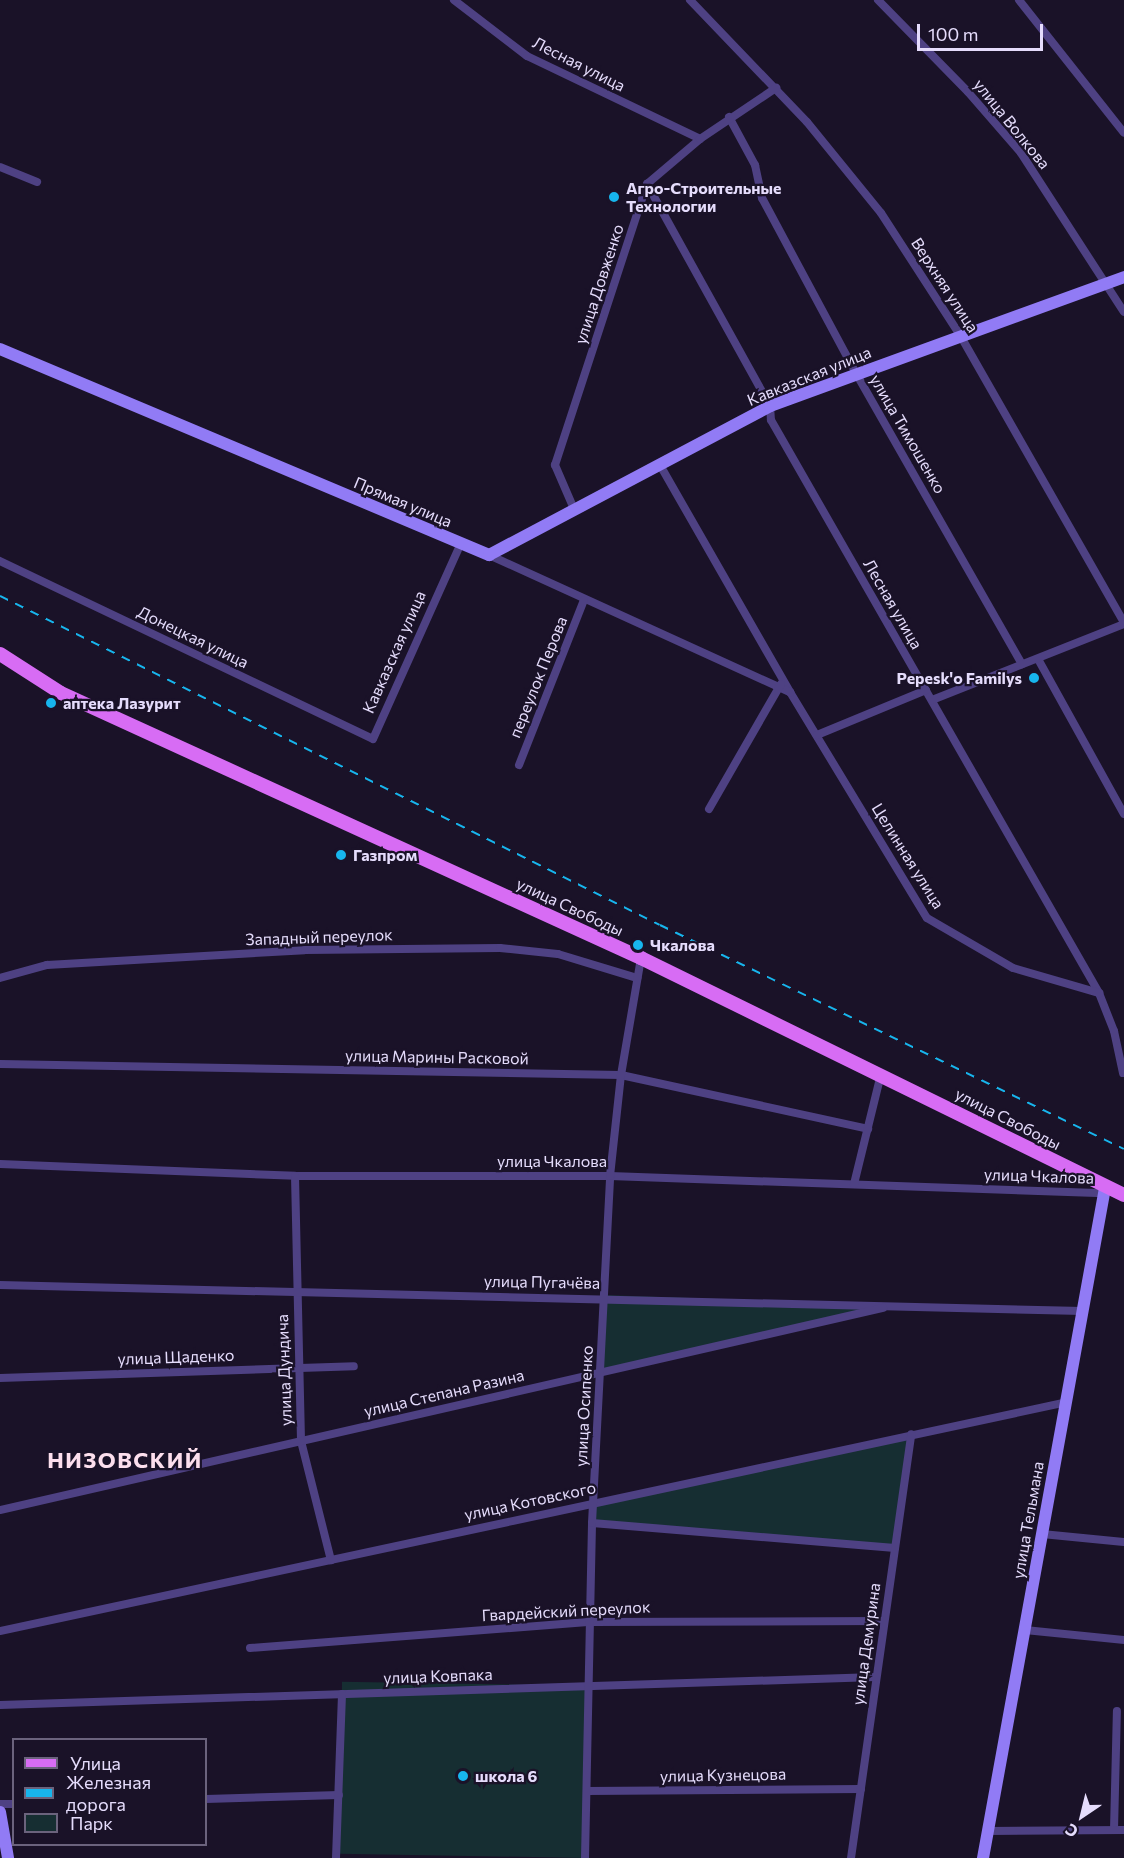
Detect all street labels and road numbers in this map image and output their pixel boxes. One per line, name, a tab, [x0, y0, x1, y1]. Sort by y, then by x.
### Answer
street label: Лесная улица	[530, 33, 628, 95]
street label: улица Волкова	[970, 75, 1054, 173]
street label: улица Довженко	[571, 222, 627, 346]
street label: Верхняя улица	[907, 234, 983, 336]
street label: Кавказская улица	[744, 342, 874, 410]
street label: улица Тимошенко	[866, 371, 950, 497]
street label: Прямая улица	[351, 473, 455, 531]
street label: Лесная улица	[859, 555, 927, 653]
street label: Кавказская улица	[358, 588, 430, 716]
street label: Донецкая улица	[134, 602, 252, 672]
street label: переулок Перова	[505, 613, 571, 741]
street label: Целинная улица	[868, 800, 948, 912]
street label: улица Свободы	[513, 874, 627, 940]
street label: Западный переулок	[245, 925, 393, 949]
street label: улица Марины Расковой	[345, 1046, 529, 1068]
street label: улица Свободы	[952, 1084, 1064, 1154]
street label: улица Чкалова	[497, 1151, 607, 1171]
street label: улица Чкалова	[984, 1164, 1094, 1188]
street label: улица Пугачёва	[484, 1271, 600, 1293]
street label: улица Дундича	[272, 1314, 296, 1426]
street label: улица Щаденко	[117, 1345, 235, 1369]
street label: улица Осипенко	[571, 1345, 597, 1467]
street label: улица Степана Разина	[362, 1365, 526, 1421]
street label: улица Тельмана	[1008, 1460, 1048, 1580]
street label: улица Котовского	[462, 1478, 598, 1524]
street label: улица Демурина	[848, 1582, 884, 1706]
street label: Гвардейский переулок	[481, 1597, 651, 1625]
street label: улица Ковпака	[383, 1664, 493, 1688]
street label: улица Кузнецова	[660, 1764, 786, 1786]

